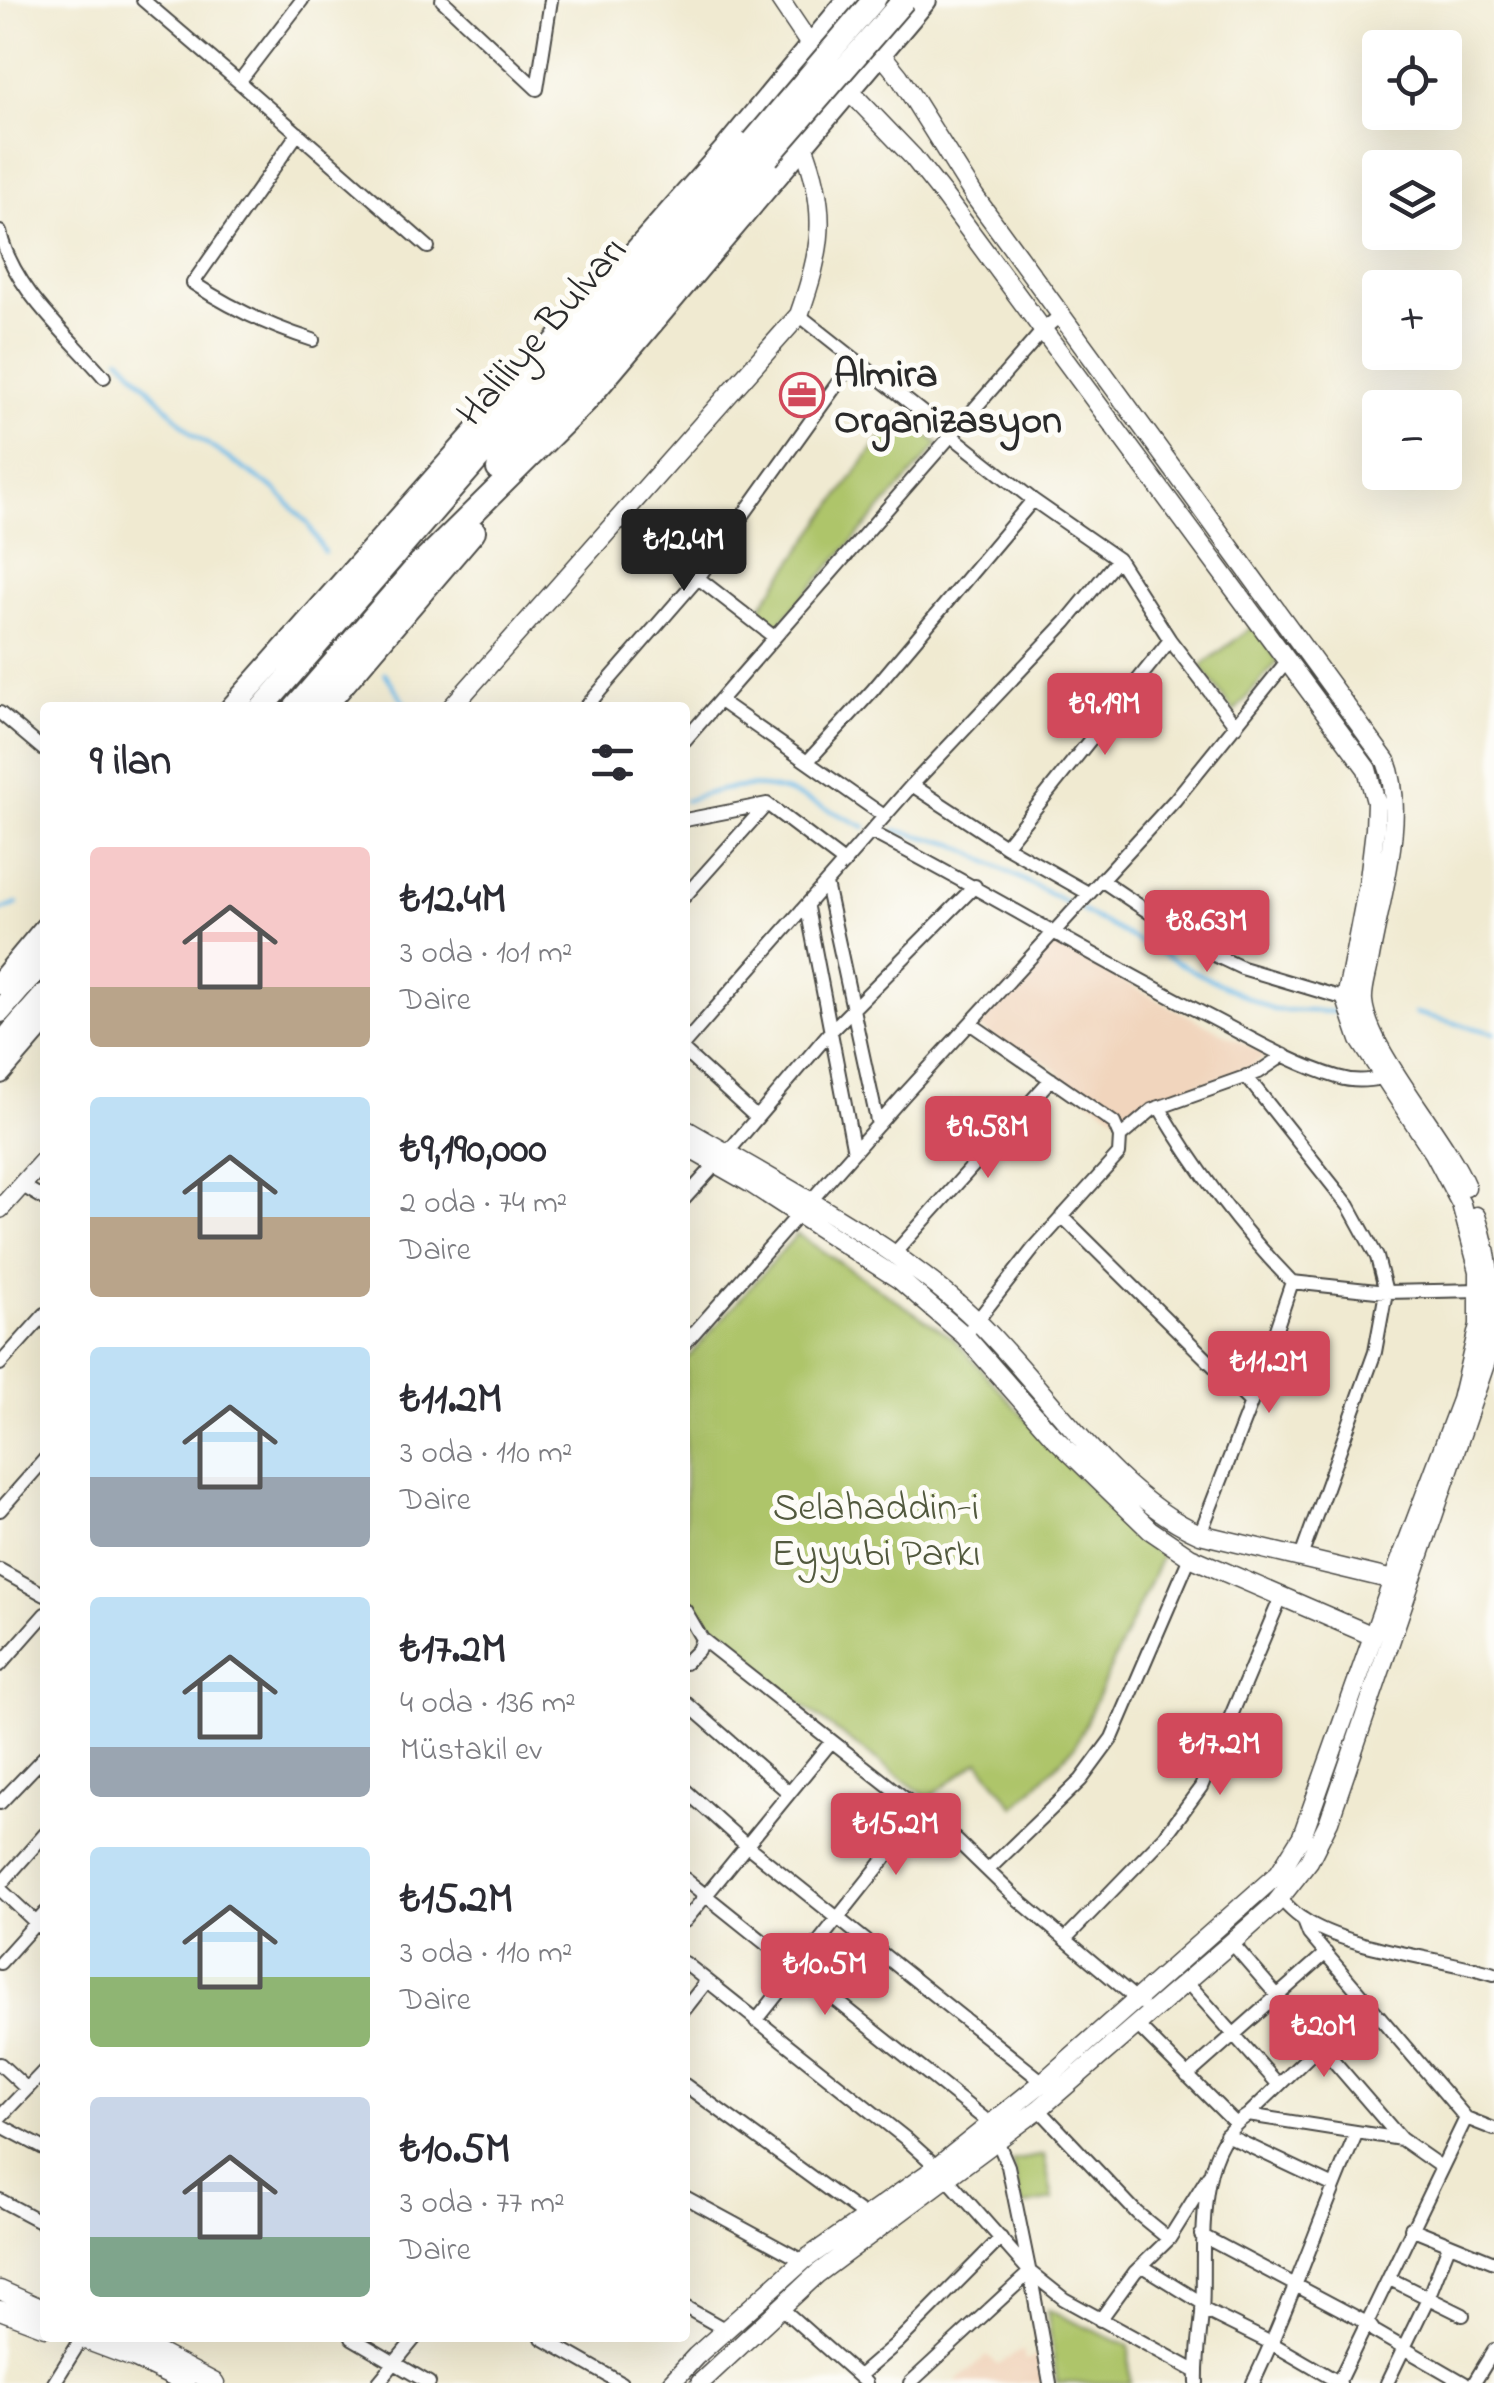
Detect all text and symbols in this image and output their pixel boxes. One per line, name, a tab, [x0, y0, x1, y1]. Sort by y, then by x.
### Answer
map controls	[1362, 30, 1462, 490]
button: locate	[1362, 30, 1462, 130]
button: layers	[1362, 150, 1462, 250]
street label: Haliliye Bulvarı	[444, 225, 643, 441]
button: +	[1362, 270, 1462, 370]
place label: Almira Organizasyon	[834, 347, 1062, 452]
office icon: Almira Organizasyon	[779, 372, 825, 418]
button: −	[1362, 390, 1462, 490]
pin: ₺12.4M	[603, 509, 765, 594]
text: ₺12.4M	[643, 518, 725, 565]
pin: ₺9.19M	[1024, 673, 1186, 758]
text: ₺9.19M	[1069, 682, 1141, 729]
text: 9 ilan	[90, 732, 171, 793]
icon: filters	[585, 735, 640, 790]
text: ₺12.4M	[400, 870, 507, 931]
icon: home	[170, 887, 290, 1007]
pin: ₺8.63M	[1126, 890, 1288, 975]
text: ₺8.63M	[1166, 899, 1248, 946]
text: 3 oda · 101 m²	[400, 931, 572, 978]
text: Daire	[400, 978, 471, 1025]
pin: ₺9.58M	[907, 1096, 1069, 1181]
text: ₺9.58M	[947, 1105, 1029, 1152]
text: ₺9,190,000	[400, 1120, 547, 1181]
icon: home	[170, 1137, 290, 1257]
text: 2 oda · 74 m²	[400, 1181, 567, 1228]
text: Daire	[400, 1228, 471, 1275]
pin: ₺11.2M	[1188, 1331, 1350, 1416]
text: ₺11.2M	[1230, 1340, 1308, 1387]
text: ₺11.2M	[400, 1370, 503, 1431]
icon: home	[170, 1387, 290, 1507]
text: 3 oda · 110 m²	[400, 1431, 572, 1478]
text: Daire	[400, 1478, 471, 1525]
park label: Selahaddin-i Eyyubi Parkı	[771, 1480, 981, 1585]
text: ₺17.2M	[400, 1620, 507, 1681]
icon: home	[170, 1637, 290, 1757]
text: 4 oda · 136 m²	[400, 1681, 576, 1728]
pin: ₺17.2M	[1139, 1713, 1301, 1798]
text: ₺17.2M	[1179, 1722, 1261, 1769]
text: Müstakil ev	[400, 1728, 542, 1775]
pin: ₺15.2M	[815, 1793, 977, 1878]
text: ₺15.2M	[853, 1802, 939, 1849]
text: ₺15.2M	[400, 1870, 513, 1931]
icon: home	[170, 1887, 290, 2007]
text: 3 oda · 110 m²	[400, 1931, 572, 1978]
pin: ₺10.5M	[744, 1933, 906, 2018]
text: ₺10.5M	[783, 1942, 867, 1989]
text: Daire	[400, 1978, 471, 2025]
pin: ₺20M	[1265, 1995, 1383, 2080]
text: ₺20M	[1291, 2004, 1357, 2051]
text: ₺10.5M	[400, 2120, 511, 2181]
icon: home	[170, 2137, 290, 2257]
text: 3 oda · 77 m²	[400, 2181, 565, 2228]
text: Daire	[400, 2228, 471, 2275]

